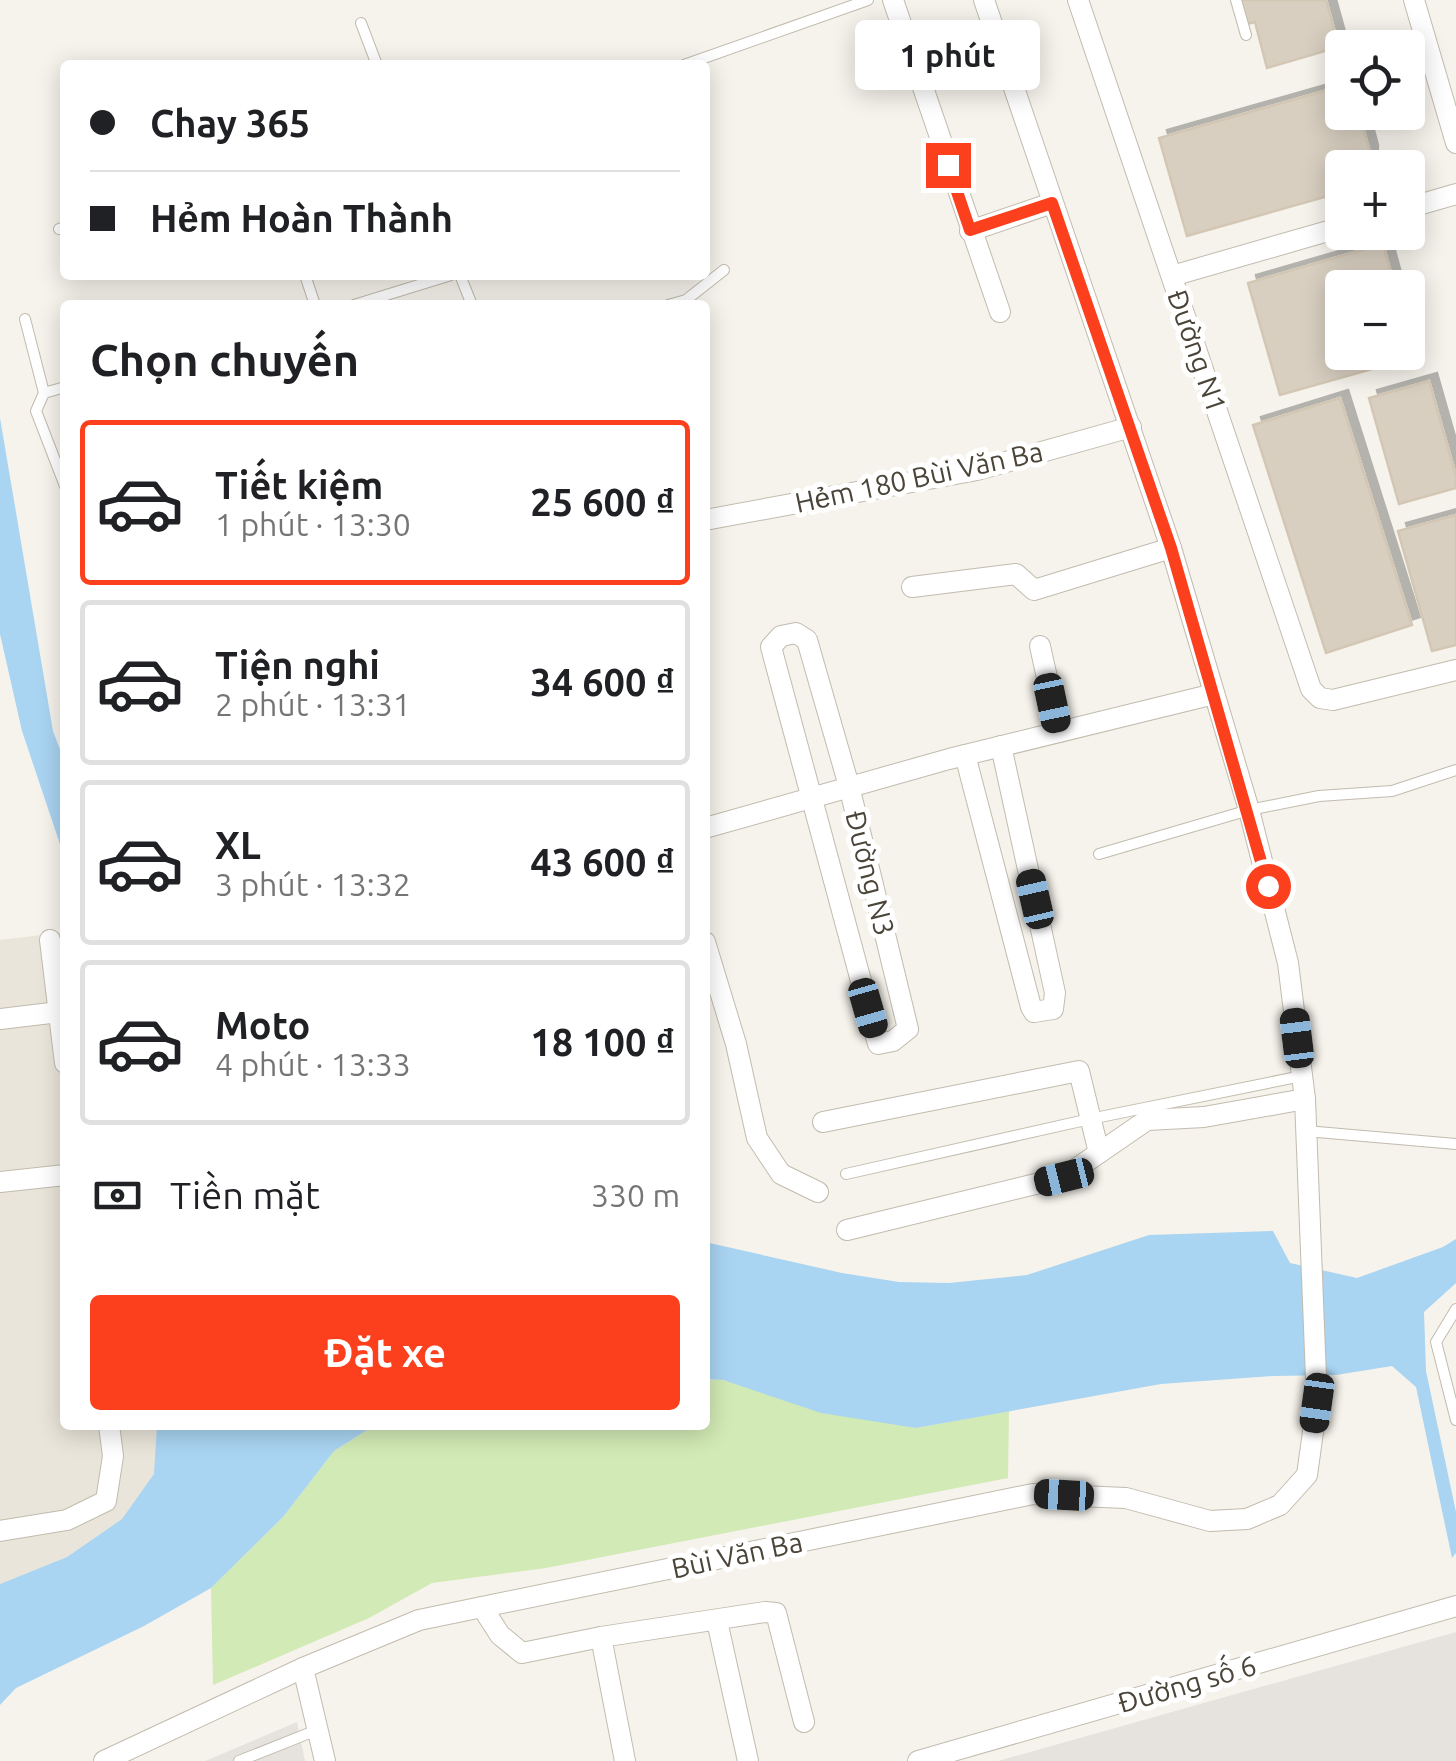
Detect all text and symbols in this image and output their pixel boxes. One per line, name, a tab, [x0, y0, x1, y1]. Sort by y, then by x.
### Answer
callout: 1 phút	[856, 20, 1040, 90]
map controls	[1325, 30, 1425, 370]
button: locate	[1325, 30, 1425, 130]
text: 1 phút	[899, 37, 996, 73]
text: Chay 365	[150, 102, 310, 144]
route end	[926, 143, 971, 188]
button: +	[1325, 150, 1425, 250]
text: Hẻm Hoàn Thành	[150, 197, 453, 239]
button: −	[1325, 270, 1425, 370]
street label: Đường N1	[1162, 286, 1233, 416]
text: Chọn chuyến	[90, 334, 359, 385]
street label: Hẻm 180 Bùi Văn Ba	[792, 435, 1046, 518]
icon: car	[95, 458, 185, 548]
text: Tiết kiệm	[215, 464, 383, 506]
text: 25 600 ₫	[530, 481, 675, 523]
text: 1 phút · 13:30	[215, 506, 411, 542]
icon: car	[95, 638, 185, 728]
text: Tiện nghi	[215, 644, 380, 686]
text: 34 600 ₫	[530, 661, 675, 703]
car	[1031, 671, 1073, 735]
text: 2 phút · 13:31	[215, 686, 411, 722]
street label: Đường N3	[840, 807, 901, 938]
icon: car	[95, 818, 185, 908]
text: XL	[215, 824, 261, 866]
text: 43 600 ₫	[530, 841, 675, 883]
route start	[1246, 864, 1291, 909]
text: 3 phút · 13:32	[215, 866, 411, 902]
car	[1014, 866, 1056, 932]
car	[845, 975, 891, 1041]
icon: car	[95, 998, 185, 1088]
text: Moto	[215, 1004, 310, 1046]
car	[1278, 1006, 1316, 1070]
text: 18 100 ₫	[530, 1021, 675, 1063]
text: 4 phút · 13:33	[215, 1046, 411, 1082]
car	[1031, 1155, 1097, 1199]
icon: cash	[90, 1168, 145, 1223]
text: Tiền mặt	[170, 1174, 320, 1216]
text: 330 m	[591, 1177, 680, 1213]
button: Đặt xe	[90, 1295, 680, 1410]
car	[1298, 1371, 1336, 1435]
car	[1033, 1478, 1095, 1512]
street label: Bùi Văn Ba	[668, 1525, 805, 1584]
street label: Đường số 6	[1113, 1646, 1260, 1718]

